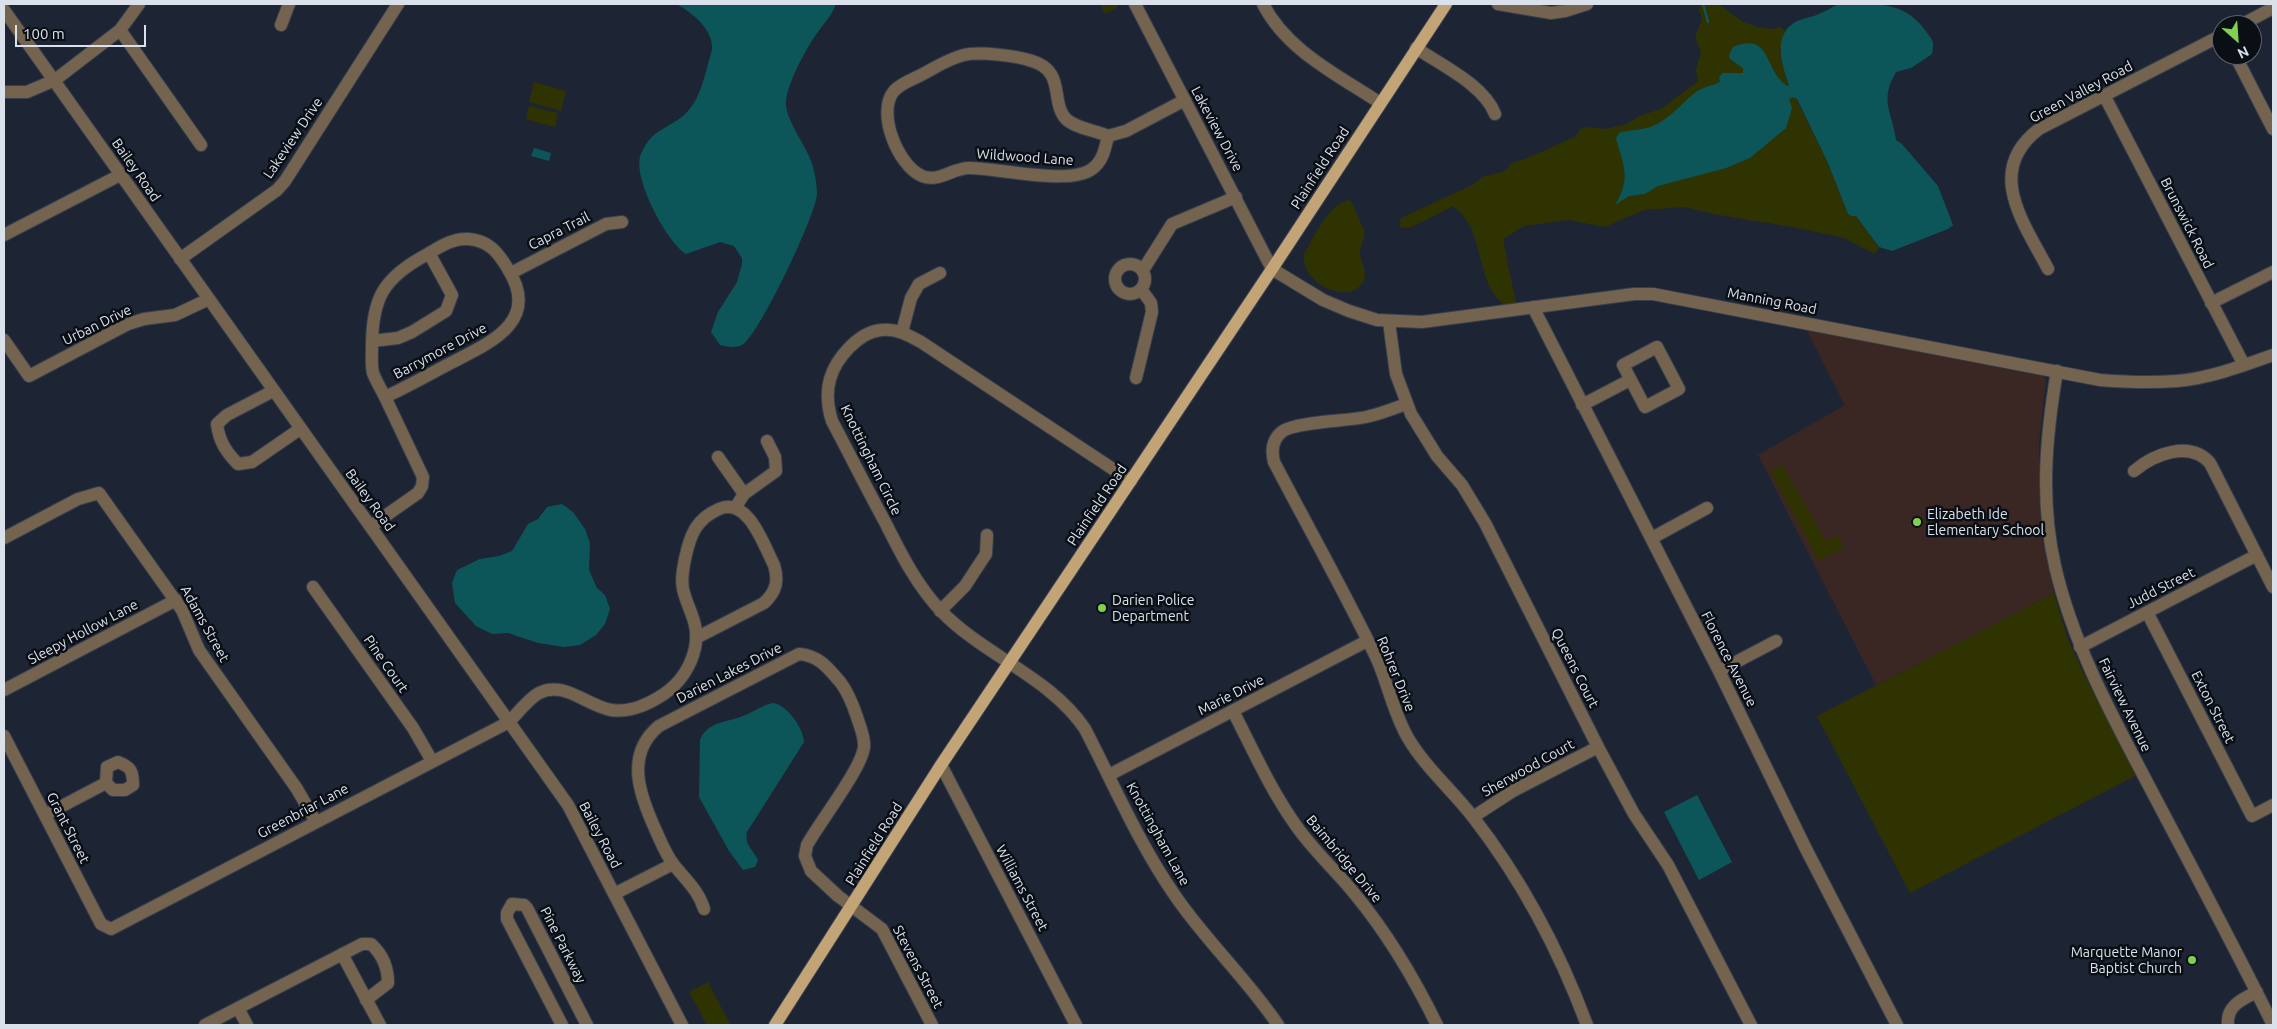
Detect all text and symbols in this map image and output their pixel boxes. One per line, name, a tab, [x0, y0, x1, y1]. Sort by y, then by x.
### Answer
scale bar	[18, 15, 149, 47]
north arrow	[2212, 15, 2262, 65]
text: 100 m	[23, 25, 65, 42]
text: N	[2235, 43, 2251, 62]
street label: Green Valley Road	[2027, 58, 2135, 126]
street label: Lakeview Drive	[1188, 84, 1246, 174]
street label: Lakeview Drive	[260, 94, 326, 182]
street label: Plainfield Road	[1287, 124, 1353, 212]
street label: Bailey Road	[108, 135, 164, 205]
street label: Wildwood Lane	[976, 145, 1074, 169]
street label: Brunswick Road	[2157, 175, 2217, 271]
street label: Capra Trail	[526, 208, 592, 254]
street label: Manning Road	[1726, 284, 1818, 318]
street label: Urban Drive	[60, 301, 134, 349]
street label: Barrymore Drive	[390, 319, 490, 383]
street label: Knottingham Circle	[837, 402, 905, 518]
street label: Plainfield Road	[1064, 461, 1130, 549]
street label: Bailey Road	[342, 465, 398, 535]
place label: Elizabeth Ide Elementary School	[1927, 506, 2044, 538]
marker: Elizabeth Ide Elementary School	[1911, 516, 1923, 528]
street label: Judd Street	[2124, 564, 2198, 612]
street label: Adams Street	[177, 583, 233, 665]
place label: Darien Police Department	[1112, 592, 1194, 624]
street label: Sleepy Hollow Lane	[25, 596, 141, 668]
marker: Darien Police Department	[1096, 602, 1108, 614]
street label: Florence Avenue	[1698, 608, 1760, 710]
street label: Queens Court	[1548, 625, 1602, 711]
street label: Pine Court	[360, 632, 412, 696]
street label: Rohrer Drive	[1373, 634, 1419, 714]
street label: Darien Lakes Drive	[674, 639, 784, 707]
street label: Fairview Avenue	[2095, 655, 2155, 755]
street label: Exton Street	[2188, 668, 2238, 746]
street label: Marie Drive	[1195, 671, 1267, 719]
street label: Sherwood Court	[1479, 736, 1577, 800]
street label: Knottingham Lane	[1123, 779, 1193, 889]
street label: Greenbriar Lane	[255, 780, 351, 842]
street label: Grant Street	[43, 790, 93, 866]
street label: Bailey Road	[575, 799, 625, 871]
street label: Plainfield Road	[842, 799, 906, 889]
street label: Baimbridge Drive	[1303, 812, 1385, 906]
street label: Williams Street	[992, 842, 1052, 934]
street label: Pine Parkway	[537, 904, 589, 986]
street label: Stevens Street	[889, 923, 947, 1011]
place label: Marquette Manor Baptist Church	[2071, 944, 2182, 976]
marker: Marquette Manor Baptist Church	[2186, 954, 2198, 966]

